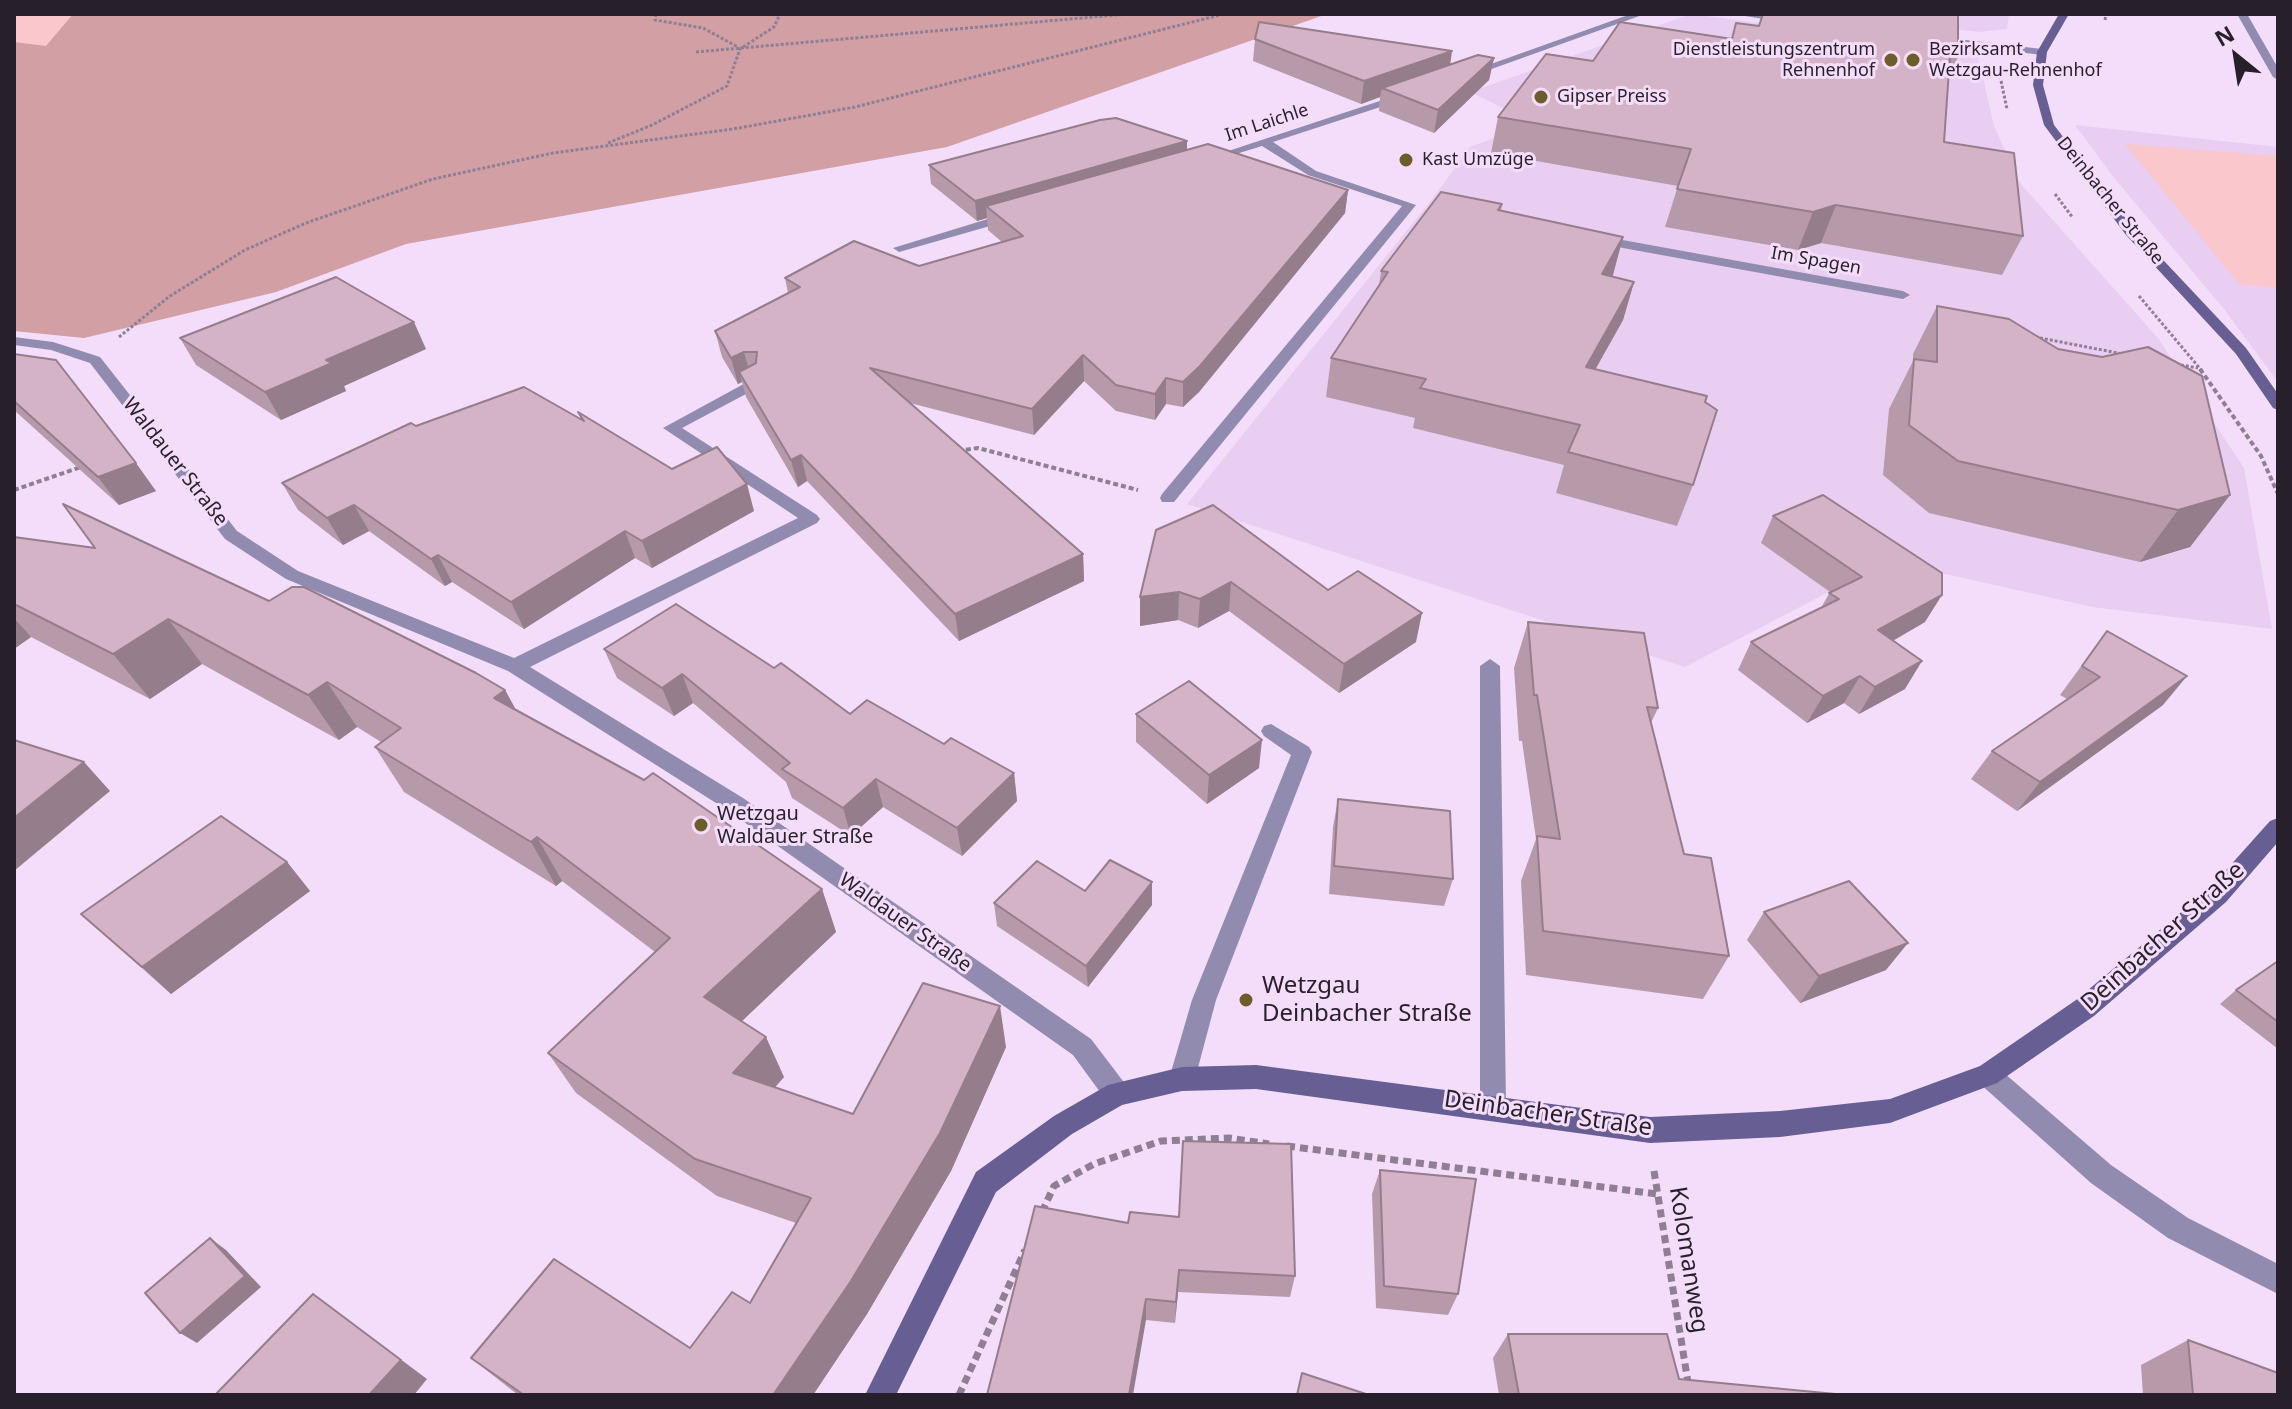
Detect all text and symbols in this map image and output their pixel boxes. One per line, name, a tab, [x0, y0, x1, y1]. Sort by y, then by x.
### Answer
north arrow	[2196, 16, 2276, 96]
text: N	[2209, 18, 2239, 53]
place label: Dienstleistungszentrum Rehnenhof	[1673, 39, 1875, 82]
place label: Bezirksamt Wetzgau-Rehnenhof	[1929, 39, 2102, 82]
marker: Dienstleistungszentrum Rehnenhof	[1882, 51, 1900, 69]
marker: Bezirksamt Wetzgau-Rehnenhof	[1904, 51, 1922, 69]
place label: Gipser Preiss	[1557, 86, 1667, 108]
marker: Gipser Preiss	[1532, 88, 1550, 106]
street label: Im Laichle	[1223, 99, 1311, 147]
street label: Deinbacher Straße	[2052, 133, 2168, 269]
place label: Kast Umzüge	[1422, 149, 1534, 171]
marker: Kast Umzüge	[1397, 151, 1415, 169]
street label: Im Spagen	[1769, 242, 1863, 280]
street label: Waldauer Straße	[117, 393, 233, 531]
place label: Wetzgau Waldauer Straße	[717, 802, 873, 849]
marker: Wetzgau Waldauer Straße	[692, 816, 710, 834]
street label: Deinbacher Straße	[2075, 856, 2251, 1018]
street label: Waldauer Straße	[834, 868, 976, 978]
place label: Wetzgau Deinbacher Straße	[1262, 972, 1472, 1028]
marker: Wetzgau Deinbacher Straße	[1237, 991, 1255, 1009]
street label: Deinbacher Straße	[1442, 1085, 1654, 1143]
street label: Kolomanweg	[1662, 1185, 1714, 1335]

